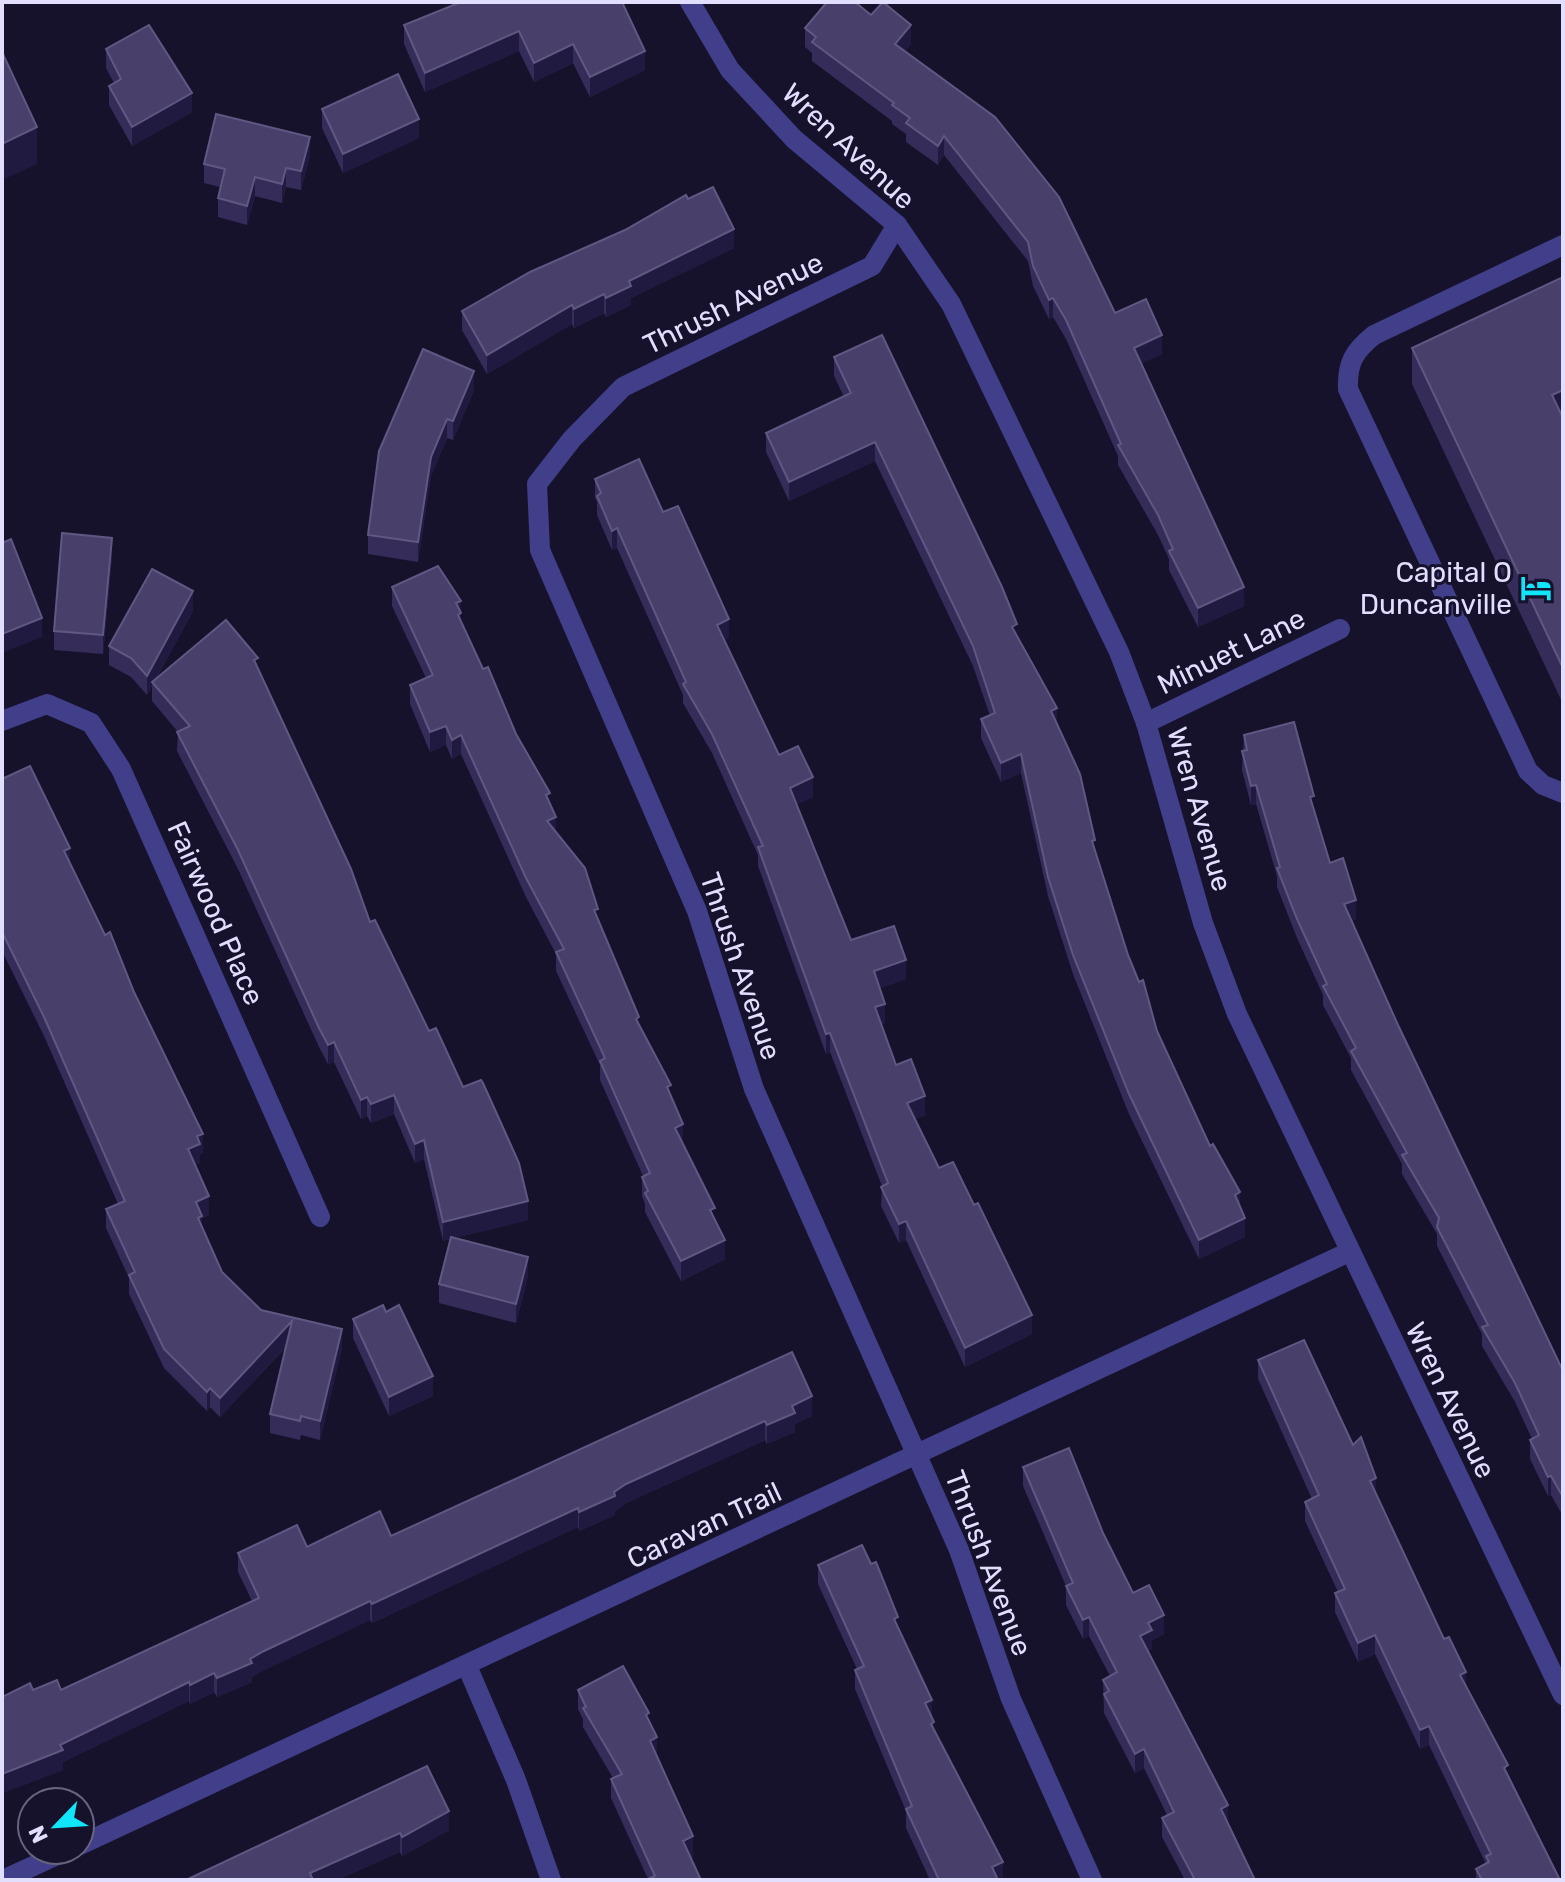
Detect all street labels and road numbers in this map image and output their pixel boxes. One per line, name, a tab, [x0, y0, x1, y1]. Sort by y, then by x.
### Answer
street label: Wren Avenue	[775, 77, 922, 216]
street label: Thrush Avenue	[638, 246, 828, 361]
street label: Minuet Lane	[1152, 602, 1310, 701]
street label: Wren Avenue	[1160, 723, 1239, 895]
street label: Fairwood Place	[160, 816, 271, 1010]
street label: Thrush Avenue	[693, 868, 788, 1064]
street label: Wren Avenue	[1399, 1317, 1502, 1484]
street label: Thrush Avenue	[938, 1466, 1039, 1660]
street label: Caravan Trail	[622, 1475, 787, 1576]

